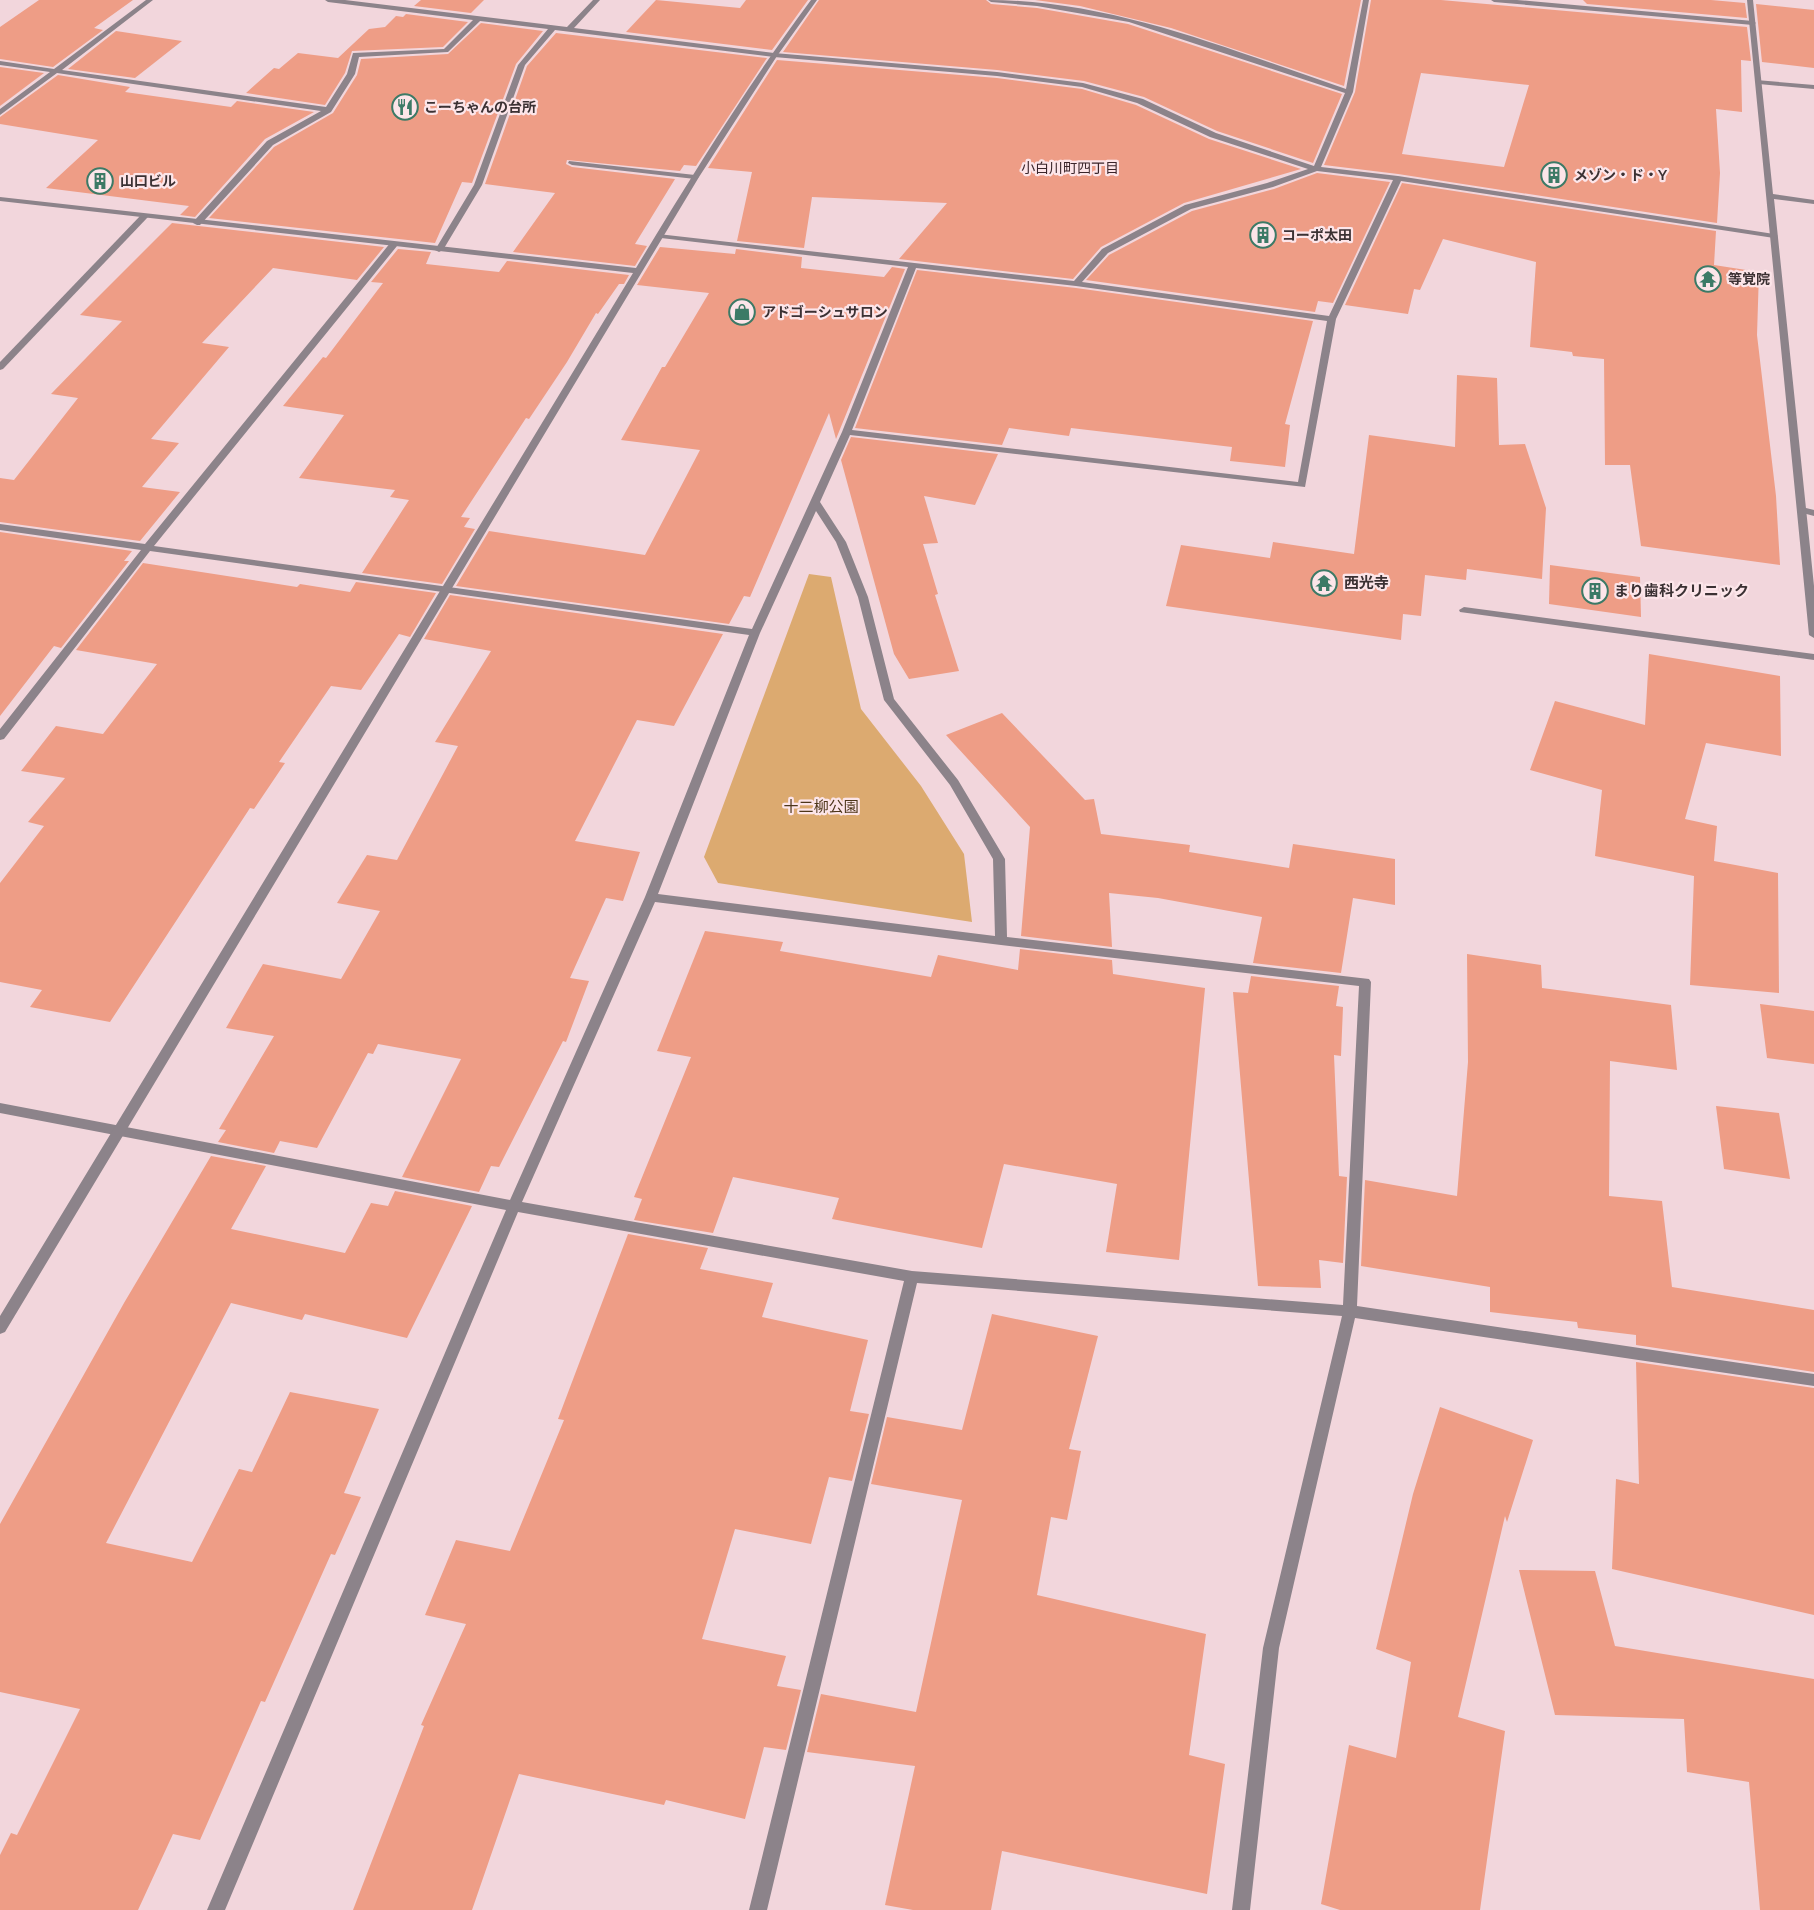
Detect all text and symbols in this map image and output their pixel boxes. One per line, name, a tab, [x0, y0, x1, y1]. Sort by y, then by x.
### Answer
restaurant icon: こーちゃんの台所	[390, 92, 420, 122]
place label: こーちゃんの台所	[424, 98, 536, 115]
district label: 小白川町四丁目	[1021, 159, 1119, 176]
building icon: メゾン・ド・Y	[1539, 160, 1569, 190]
building icon: 山口ビル	[85, 166, 115, 196]
place label: メゾン・ド・Y	[1574, 166, 1668, 183]
place label: 山口ビル	[120, 172, 176, 189]
building icon: コーポ太田	[1248, 220, 1278, 250]
place label: コーポ太田	[1282, 226, 1352, 243]
temple icon: 等覚院	[1693, 264, 1723, 294]
place label: 等覚院	[1728, 270, 1770, 287]
shop icon: アドゴーシュサロン	[727, 297, 757, 327]
place label: アドゴーシュサロン	[762, 303, 888, 320]
temple icon: 西光寺	[1309, 568, 1339, 598]
place label: 西光寺	[1344, 573, 1389, 591]
building icon: まり歯科クリニック	[1580, 576, 1610, 606]
place label: まり歯科クリニック	[1614, 581, 1749, 599]
park label: 十二柳公園	[783, 797, 859, 815]

